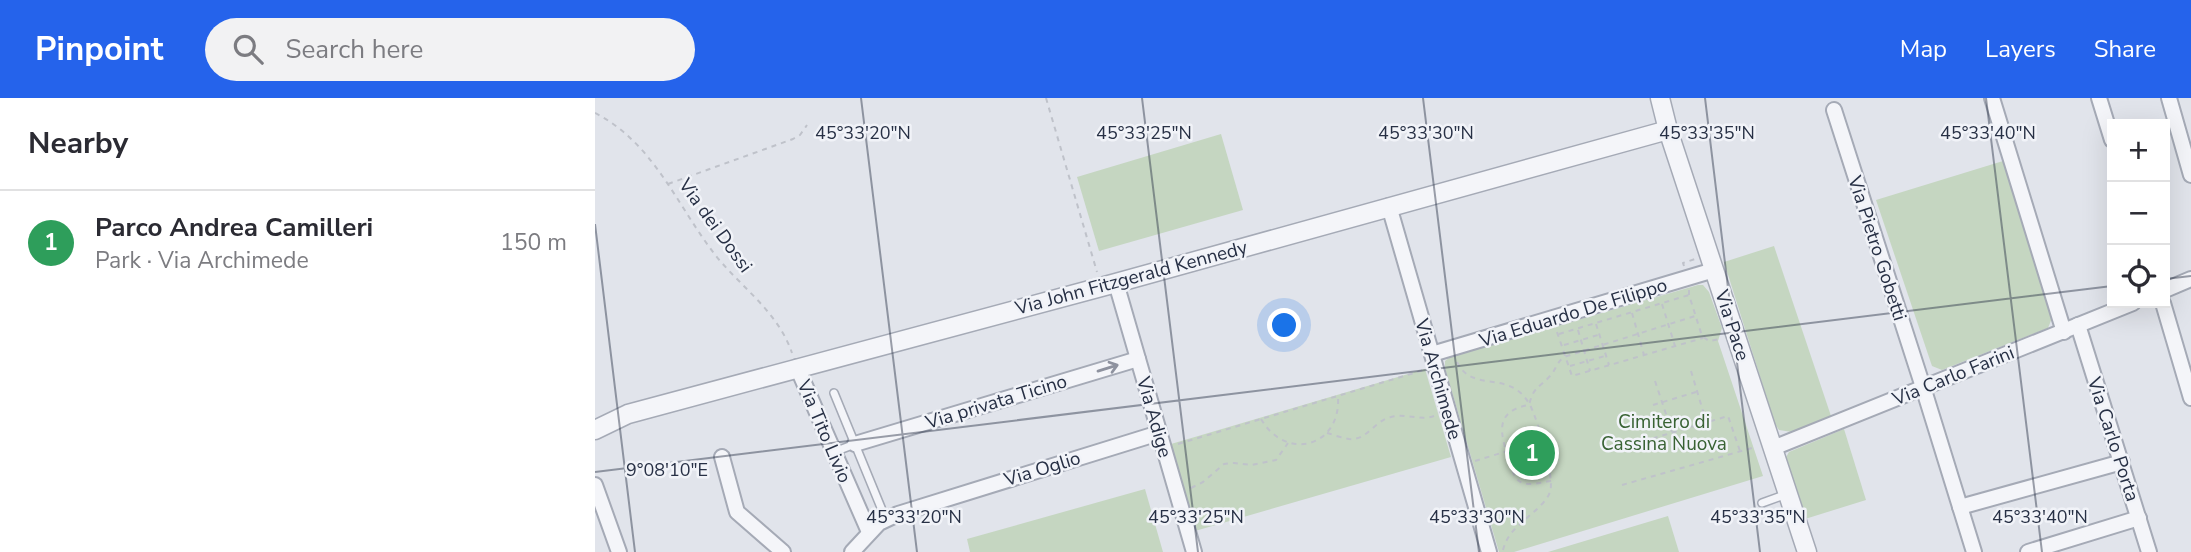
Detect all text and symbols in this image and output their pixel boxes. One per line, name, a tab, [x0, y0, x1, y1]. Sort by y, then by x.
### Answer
search box	[205, 18, 695, 81]
text: Pinpoint	[35, 27, 163, 72]
icon: search	[229, 30, 267, 68]
text: Search here	[285, 32, 423, 67]
text: Map	[1900, 33, 1947, 65]
text: Layers	[1985, 33, 2056, 65]
text: Share	[2094, 33, 2156, 65]
map controls	[2107, 119, 2170, 308]
button: +	[2107, 119, 2170, 182]
text: 45°33'20"N	[815, 121, 911, 145]
text: 45°33'25"N	[1096, 121, 1192, 145]
text: 45°33'30"N	[1378, 121, 1474, 145]
text: 45°33'35"N	[1659, 121, 1755, 145]
text: 45°33'40"N	[1940, 121, 2036, 145]
text: Nearby	[28, 123, 128, 164]
street label: Via Pietro Gobetti	[1841, 172, 1913, 324]
street label: Via dei Dossi	[672, 173, 758, 278]
button: −	[2107, 182, 2170, 245]
text: Parco Andrea Camilleri	[95, 210, 373, 245]
text: 1	[44, 227, 58, 258]
text: 150 m	[500, 227, 567, 258]
street label: Via John Fitzgerald Kennedy	[1011, 234, 1251, 322]
text: Park · Via Archimede	[95, 245, 309, 276]
button: locate	[2107, 245, 2170, 308]
street label: Via Eduardo De Filippo	[1475, 272, 1670, 354]
street label: Via Pace	[1708, 286, 1756, 364]
your location	[1267, 308, 1301, 342]
street label: Via Archimede	[1408, 315, 1468, 443]
street label: Via Carlo Farini	[1888, 340, 2018, 413]
one-way arrow	[1096, 360, 1118, 373]
street label: Via privata Ticino	[922, 368, 1070, 436]
street label: Via Adige	[1130, 373, 1178, 461]
street label: Via Carlo Porta	[2080, 373, 2145, 505]
street label: Via Tito Livio	[790, 375, 857, 487]
park label: Cimitero di Cassina Nuova	[1601, 409, 1727, 457]
pin: 1	[1509, 427, 1555, 479]
street label: Via Oglio	[1000, 445, 1084, 493]
text: 9°08'10"E	[626, 458, 708, 482]
text: 45°33'20"N	[866, 505, 962, 529]
text: 45°33'25"N	[1148, 505, 1244, 529]
text: 45°33'30"N	[1429, 505, 1525, 529]
text: 45°33'35"N	[1710, 505, 1806, 529]
text: 45°33'40"N	[1992, 505, 2088, 529]

